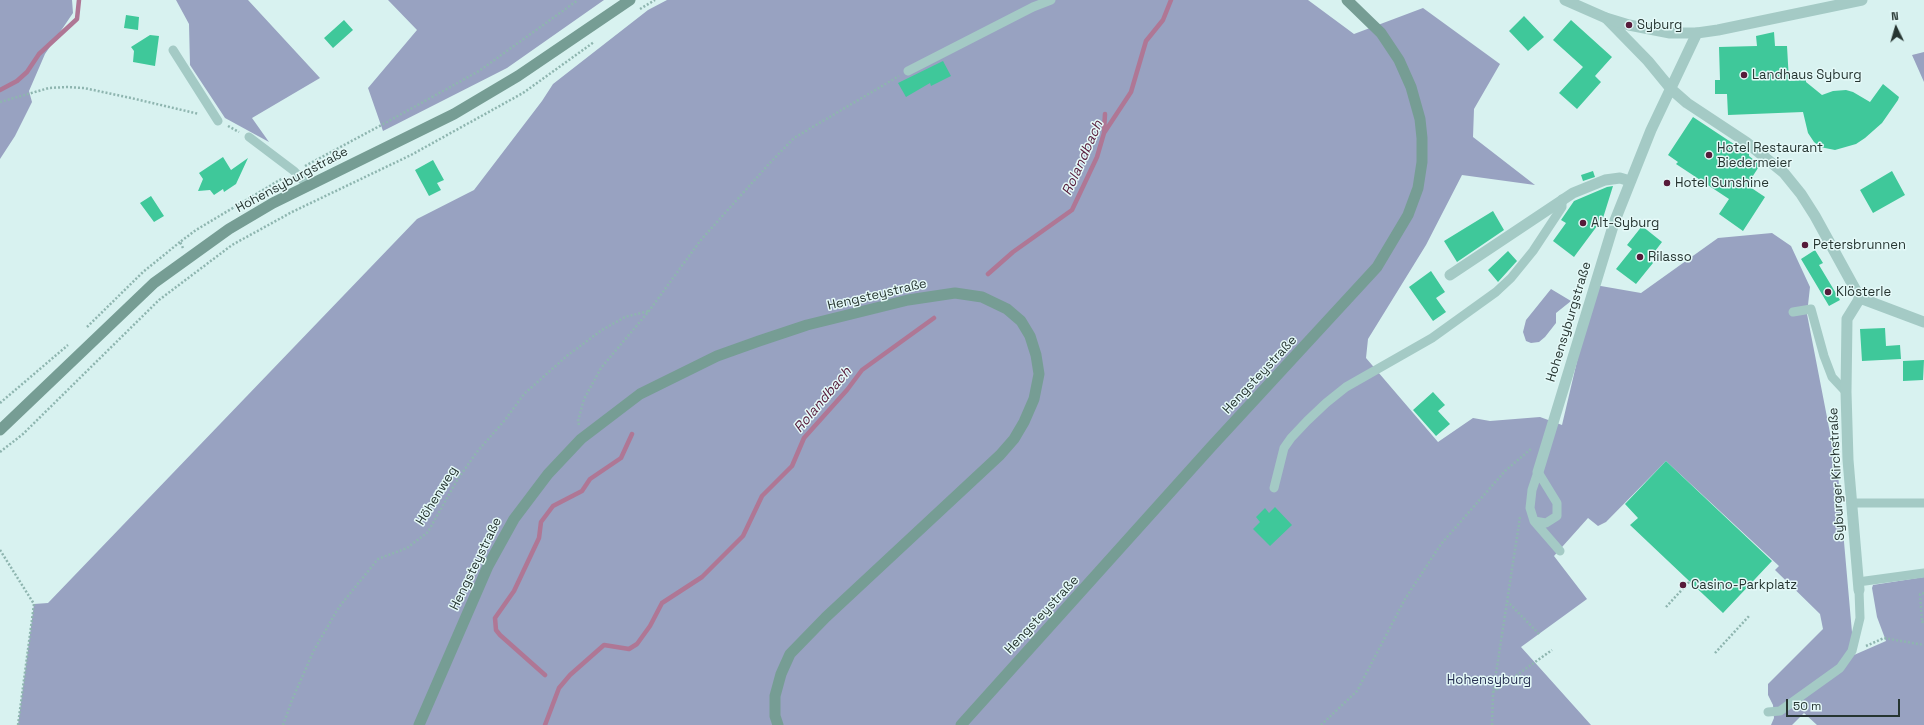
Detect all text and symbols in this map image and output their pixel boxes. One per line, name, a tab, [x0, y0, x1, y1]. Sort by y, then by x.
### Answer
north arrow	[1876, 8, 1916, 48]
text: N	[1891, 9, 1899, 23]
place label: Syburg	[1637, 17, 1682, 33]
marker: Syburg	[1624, 20, 1634, 30]
place label: Landhaus Syburg	[1752, 67, 1862, 83]
marker: Landhaus Syburg	[1739, 70, 1749, 80]
water label: Rolandbach	[1059, 118, 1107, 198]
place label: Hotel Restaurant Biedermeier	[1717, 140, 1823, 171]
street label: Hohensyburgstraße	[233, 144, 351, 216]
marker: Hotel Restaurant Biedermeier	[1704, 150, 1714, 160]
place label: Hotel Sunshine	[1675, 175, 1769, 191]
marker: Hotel Sunshine	[1662, 178, 1672, 188]
place label: Alt-Syburg	[1591, 215, 1659, 231]
marker: Alt-Syburg	[1578, 218, 1588, 228]
place label: Petersbrunnen	[1813, 237, 1906, 253]
marker: Petersbrunnen	[1800, 240, 1810, 250]
place label: Rilasso	[1648, 249, 1692, 265]
marker: Rilasso	[1635, 252, 1645, 262]
street label: Hohensyburgstraße	[1543, 260, 1595, 384]
street label: Hengsteystraße	[826, 276, 928, 314]
place label: Klösterle	[1836, 284, 1891, 300]
marker: Klösterle	[1823, 287, 1833, 297]
street label: Hengsteystraße	[1220, 333, 1300, 417]
water label: Rolandbach	[791, 364, 855, 436]
street label: Syburger Kirchstraße	[1826, 407, 1848, 541]
street label: Höhenweg	[413, 464, 461, 528]
street label: Hengsteystraße	[447, 515, 505, 613]
street label: Hengsteystraße	[1002, 573, 1082, 657]
place label: Casino-Parkplatz	[1691, 577, 1797, 593]
marker: Casino-Parkplatz	[1678, 580, 1688, 590]
park label: Hohensyburg	[1447, 672, 1531, 688]
scale bar	[1788, 691, 1902, 717]
text: 50 m	[1793, 698, 1821, 714]

